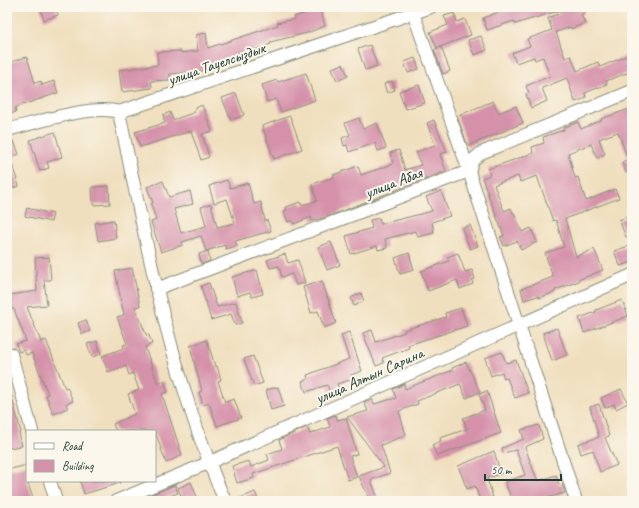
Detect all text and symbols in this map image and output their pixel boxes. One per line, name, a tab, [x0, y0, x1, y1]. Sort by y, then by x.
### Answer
street label: улица Тауелсыздык	[164, 37, 270, 90]
street label: улица Абая	[361, 163, 426, 203]
street label: улица Алтын Сарина	[311, 343, 428, 409]
legend	[26, 430, 156, 482]
text: Road	[62, 438, 84, 454]
scale bar	[485, 456, 561, 482]
text: Building	[62, 458, 94, 474]
text: 50 m	[491, 462, 513, 478]

